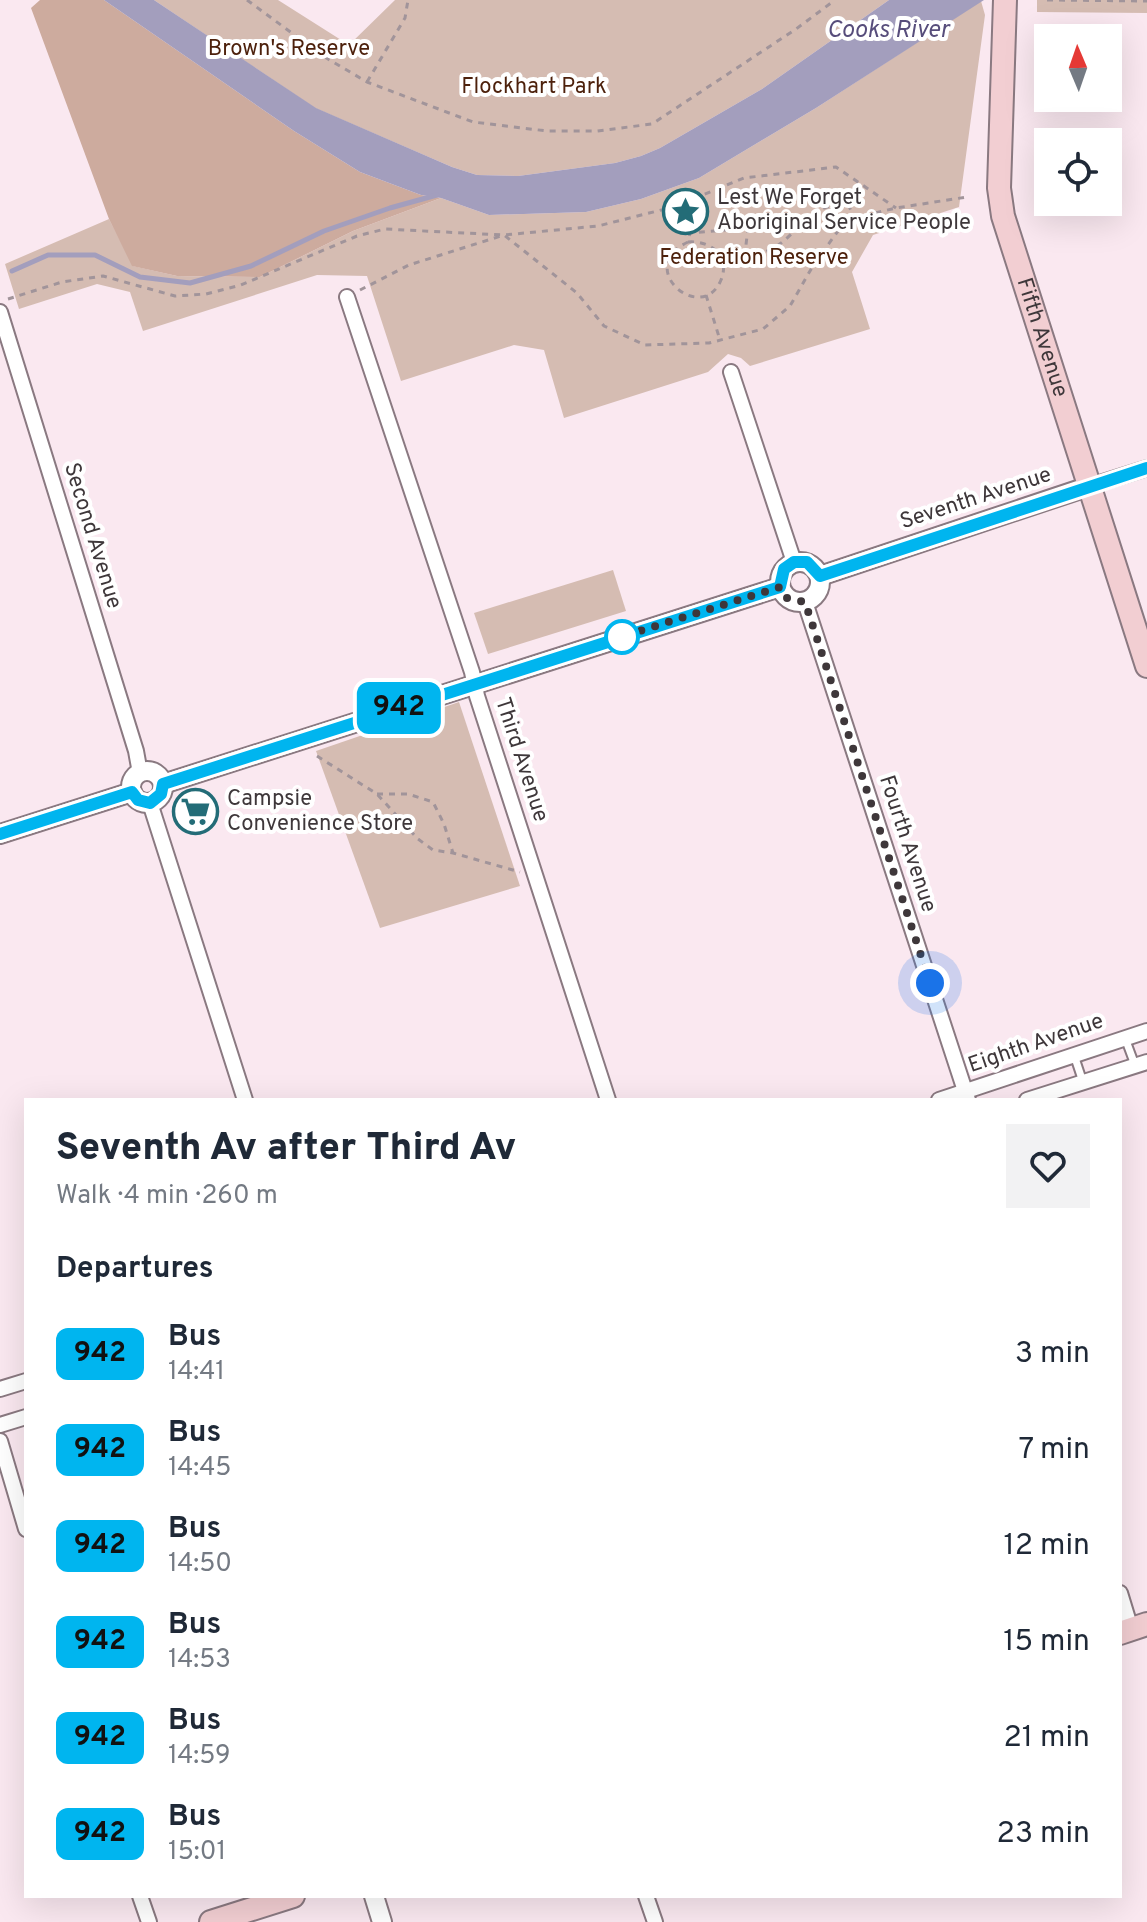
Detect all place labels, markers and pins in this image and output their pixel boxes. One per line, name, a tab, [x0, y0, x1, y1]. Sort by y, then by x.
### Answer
place label: Lest We Forget Aboriginal Service People	[717, 185, 971, 237]
place icon: Lest We Forget Aboriginal Service People	[662, 187, 710, 235]
unlabelled marker	[605, 620, 639, 654]
place label: Campsie Convenience Store	[227, 786, 413, 838]
supermarket icon: Campsie Convenience Store	[172, 788, 220, 836]

